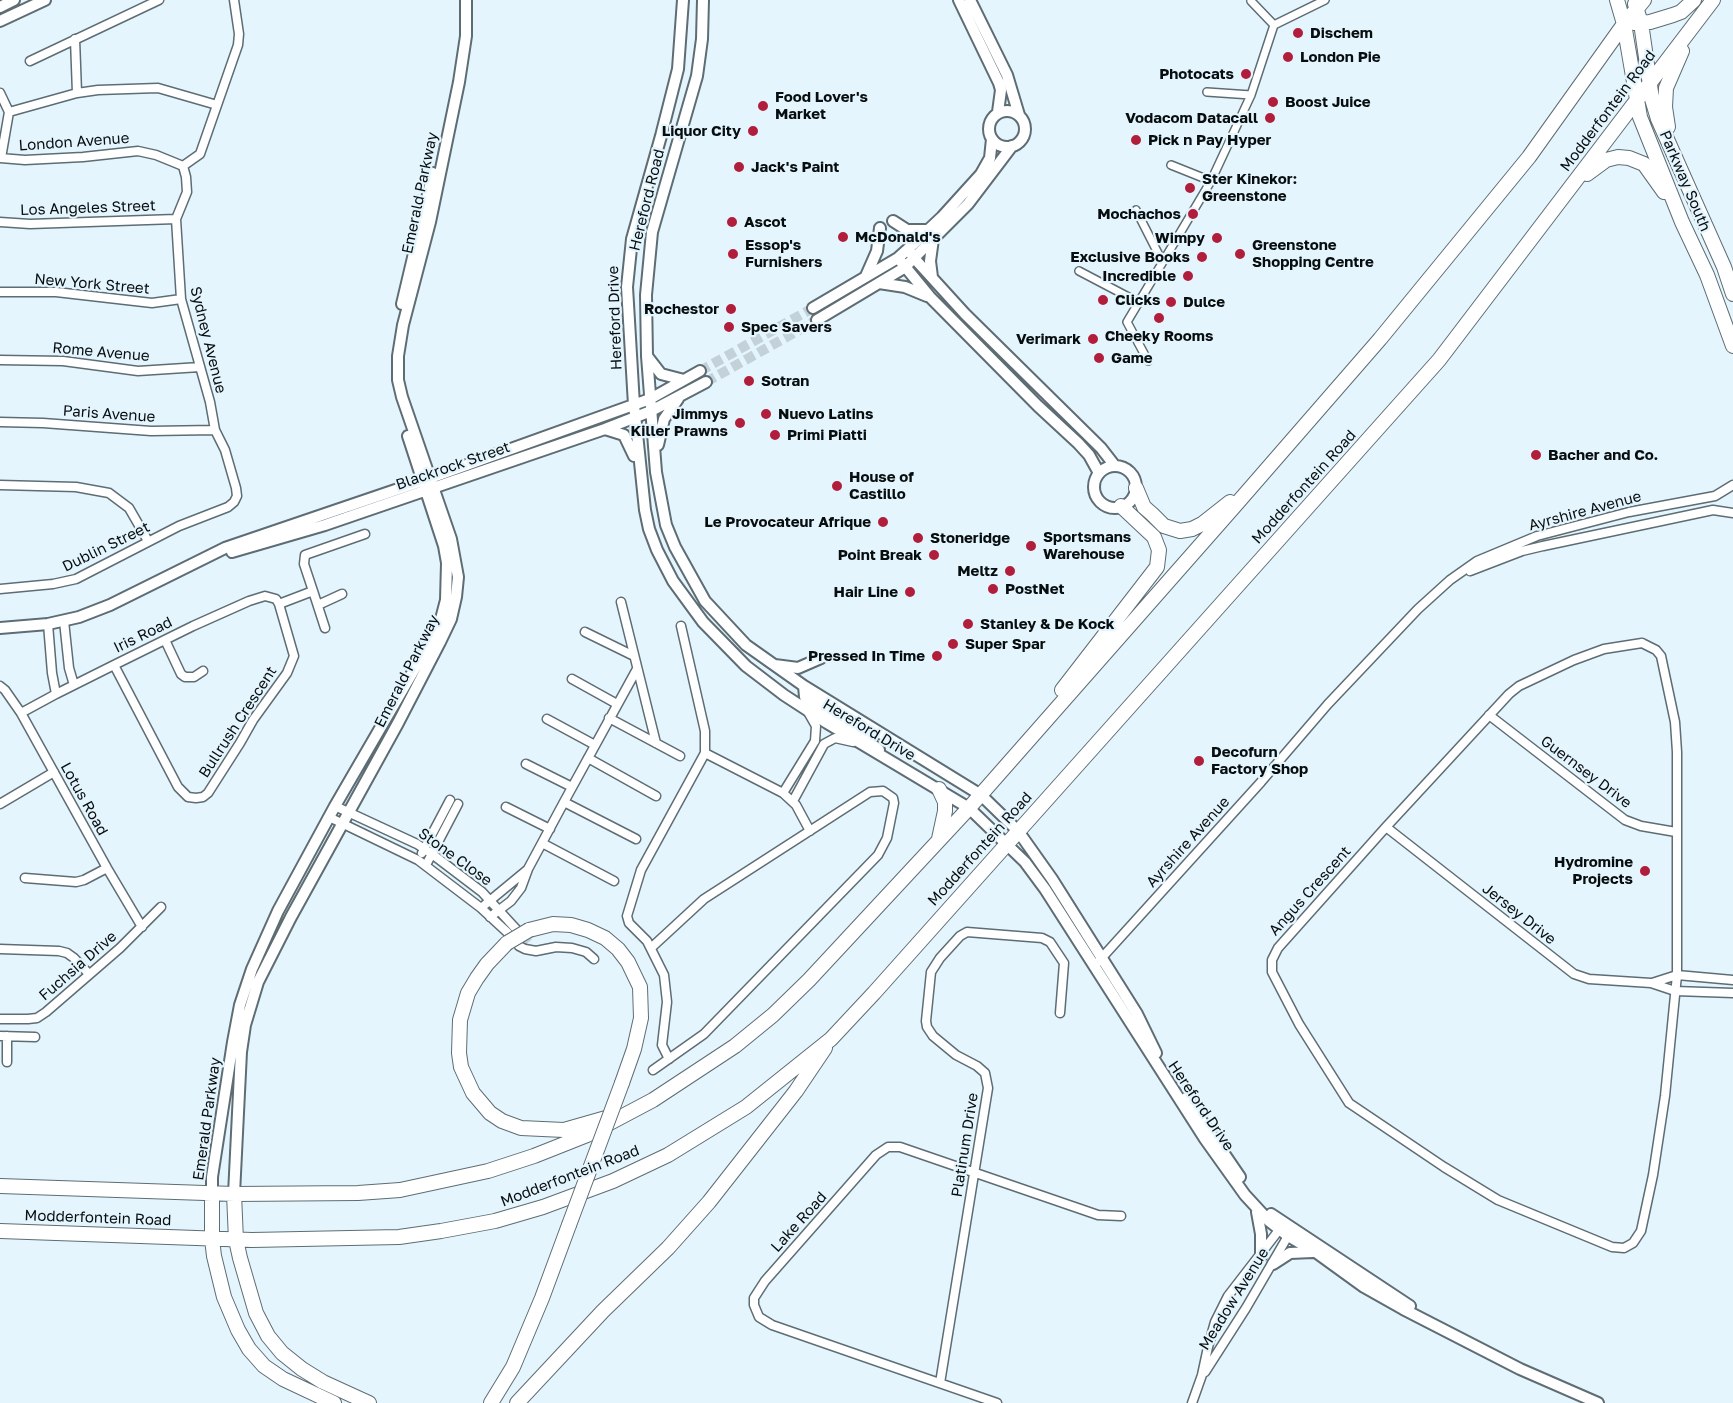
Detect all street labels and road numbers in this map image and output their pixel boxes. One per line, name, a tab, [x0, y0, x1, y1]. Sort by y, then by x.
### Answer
street label: Modderfontein Road	[1557, 47, 1659, 175]
street label: Parkway South	[1656, 128, 1714, 234]
street label: London Avenue	[18, 129, 130, 155]
street label: Emerald Parkway	[398, 130, 442, 256]
street label: Hereford Road	[626, 147, 668, 253]
street label: Los Angeles Street	[20, 197, 156, 219]
street label: Hereford Drive	[604, 265, 626, 371]
street label: New York Street	[34, 270, 150, 298]
street label: Sydney Avenue	[186, 285, 230, 395]
street label: Rome Avenue	[52, 339, 150, 365]
street label: Paris Avenue	[62, 402, 156, 426]
street label: Modderfontein Road	[1248, 426, 1360, 548]
street label: Blackrock Street	[394, 438, 512, 494]
street label: Ayrshire Avenue	[1527, 487, 1643, 535]
street label: Dublin Street	[59, 518, 153, 576]
street label: Emerald Parkway	[371, 612, 443, 730]
street label: Iris Road	[111, 613, 175, 657]
street label: Bullrush Crescent	[195, 663, 281, 781]
street label: Hereford Drive	[820, 695, 918, 765]
street label: Guernsey Drive	[1537, 732, 1635, 812]
street label: Lotus Road	[57, 759, 111, 839]
street label: Modderfontein Road	[924, 788, 1036, 910]
street label: Ayrshire Avenue	[1143, 793, 1233, 891]
street label: Stone Close	[415, 824, 495, 890]
street label: Angus Crescent	[1265, 843, 1355, 939]
street label: Jersey Drive	[1479, 880, 1559, 948]
street label: Fuchsia Drive	[36, 927, 120, 1005]
street label: Emerald Parkway	[189, 1056, 225, 1182]
street label: Hereford Drive	[1164, 1058, 1238, 1154]
street label: Platinum Drive	[948, 1092, 982, 1198]
street label: Modderfontein Road	[498, 1141, 642, 1211]
street label: Lake Road	[767, 1188, 831, 1256]
street label: Modderfontein Road	[24, 1206, 172, 1230]
street label: Meadow Avenue	[1195, 1245, 1273, 1353]

